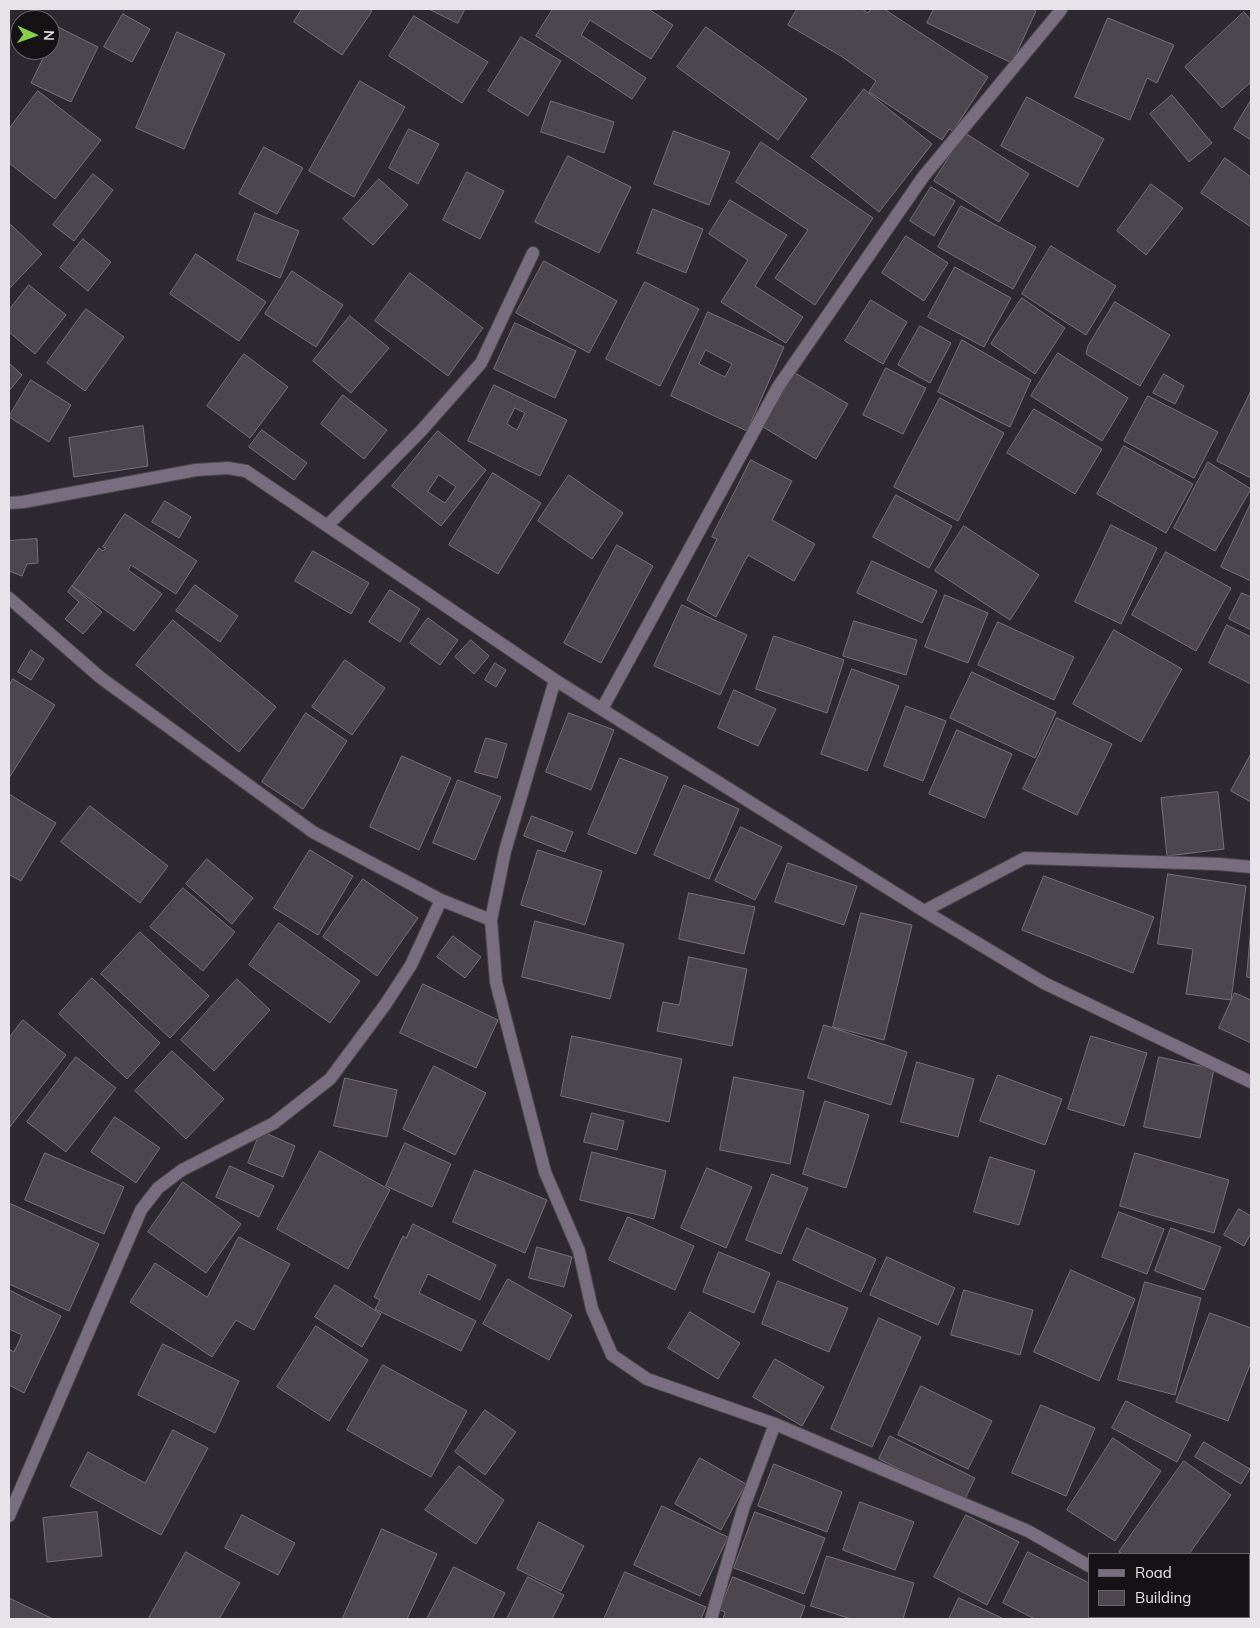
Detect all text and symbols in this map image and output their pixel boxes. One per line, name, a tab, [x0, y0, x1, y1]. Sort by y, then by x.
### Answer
north arrow	[10, 10, 60, 60]
text: N	[40, 30, 58, 41]
legend	[1088, 1553, 1250, 1618]
text: Road	[1135, 1563, 1172, 1582]
text: Building	[1135, 1588, 1191, 1607]

